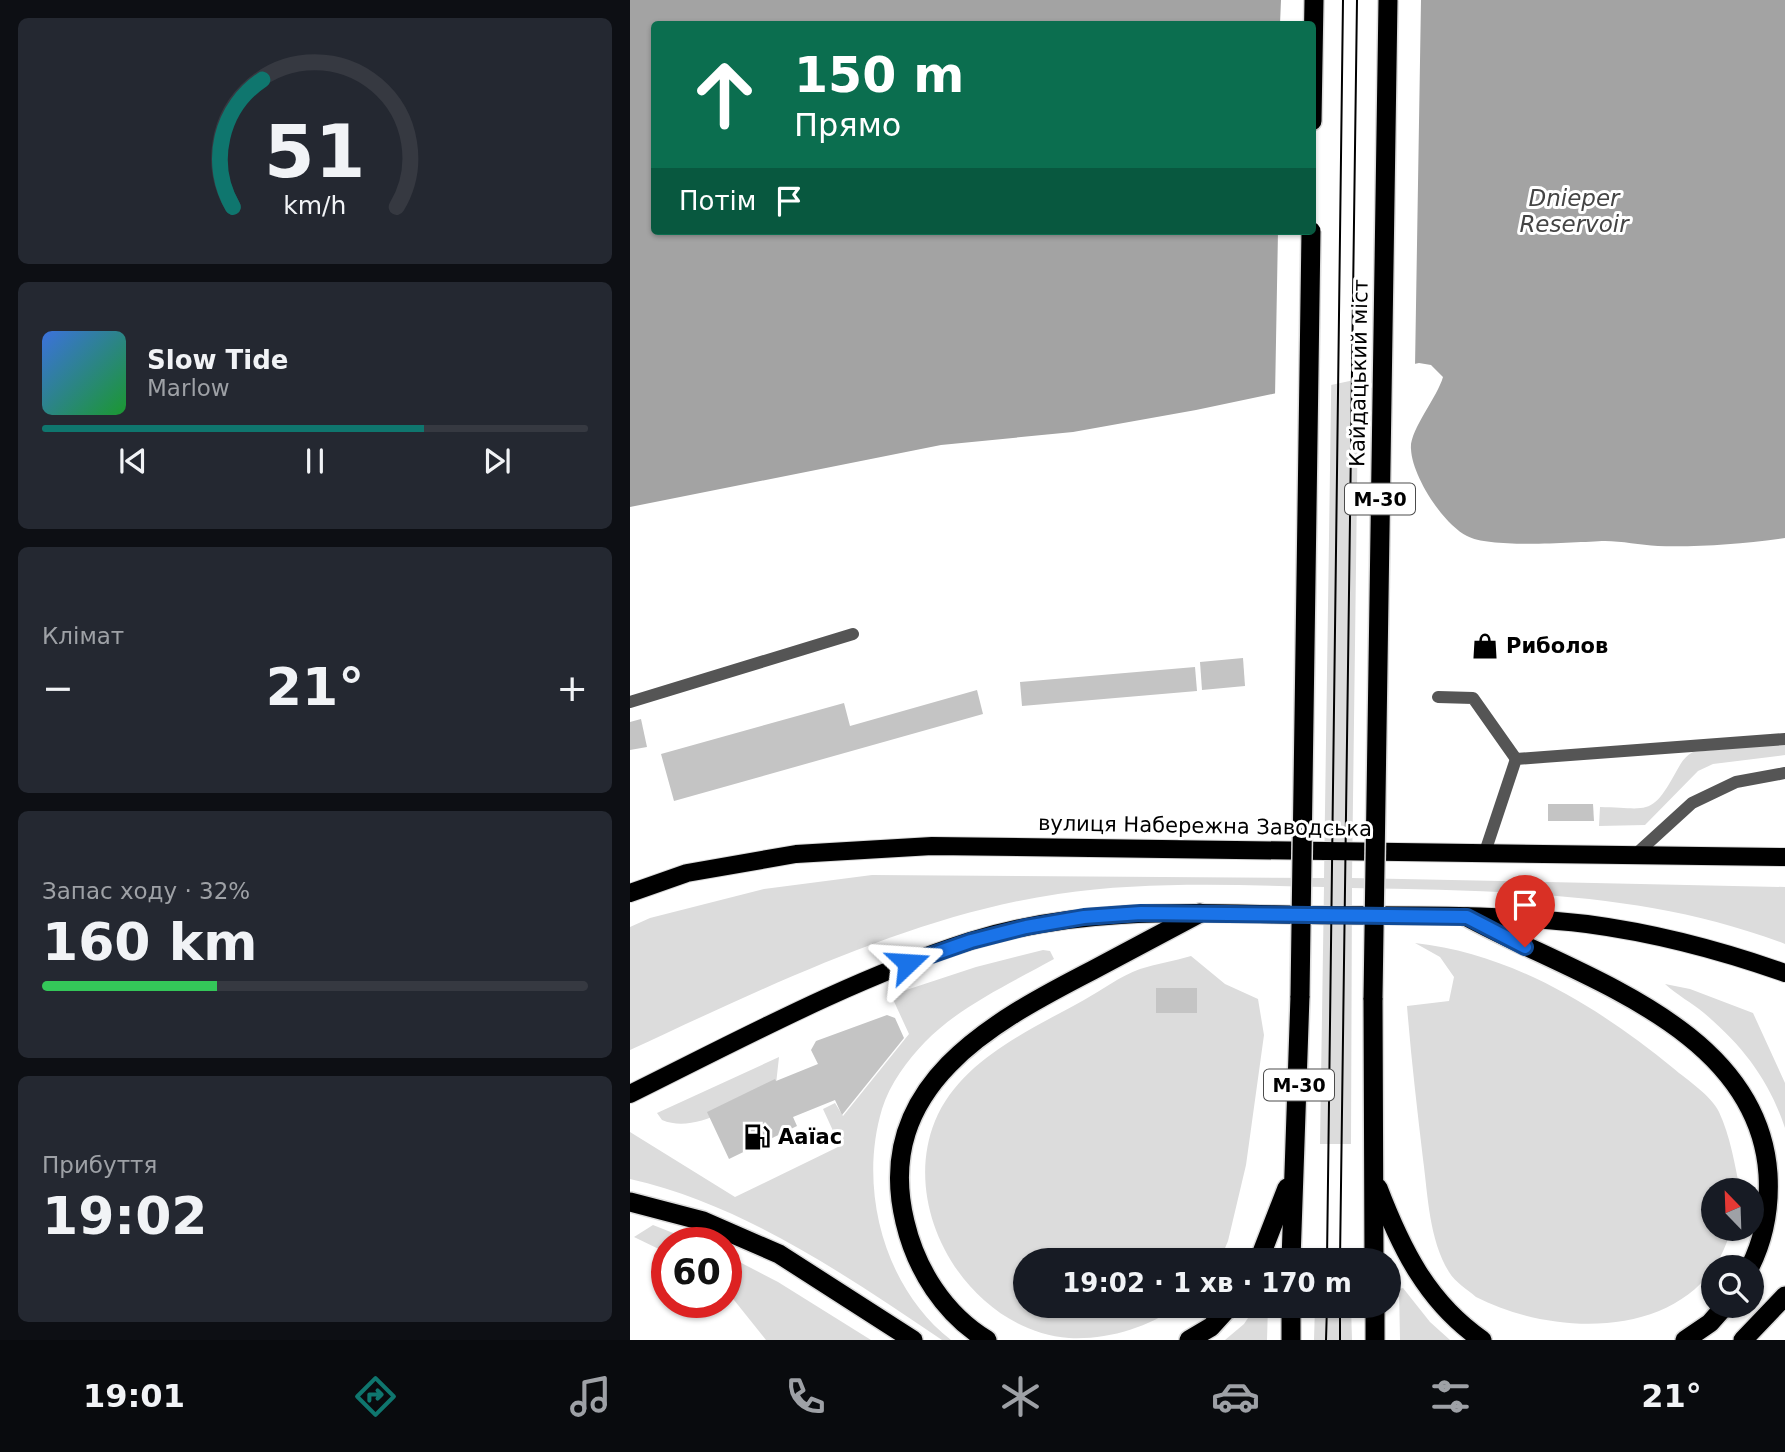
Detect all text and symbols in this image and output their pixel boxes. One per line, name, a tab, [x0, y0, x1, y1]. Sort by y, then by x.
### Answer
text: 150 m	[794, 47, 964, 104]
icon: ahead	[679, 49, 770, 140]
text: Прямо	[794, 106, 901, 144]
text: 51	[264, 110, 366, 195]
icon: arrive	[770, 182, 808, 220]
water label: Dnieper Reservoir	[1519, 185, 1630, 237]
text: Потім	[679, 186, 756, 216]
text: km/h	[283, 191, 347, 220]
street label: Кайдацький міст	[1345, 279, 1373, 467]
text: Slow Tide	[147, 345, 288, 375]
text: Marlow	[147, 375, 230, 401]
icon: previous	[114, 442, 152, 480]
icon: pause	[296, 442, 334, 480]
icon: next	[478, 442, 516, 480]
road number: М-30	[1345, 484, 1415, 514]
text: Клімат	[42, 623, 124, 649]
shop icon: Риболов	[1470, 631, 1500, 661]
place label: Риболов	[1506, 634, 1608, 658]
text: 21°	[266, 657, 364, 717]
text: −	[42, 666, 74, 710]
text: +	[556, 666, 588, 710]
street label: вулиця Набережна Заводська	[1038, 811, 1372, 841]
pin	[1495, 875, 1555, 947]
text: Запас ходу · 32%	[42, 878, 250, 904]
icon: arrive	[1506, 886, 1544, 924]
text: 160 km	[42, 912, 257, 972]
position arrow	[871, 926, 945, 1000]
road number: М-30	[1264, 1070, 1334, 1100]
fuel station icon: Ааїас	[742, 1122, 772, 1152]
place label: Ааїас	[778, 1125, 842, 1149]
text: Прибуття	[42, 1152, 157, 1178]
north arrow	[1701, 1178, 1764, 1241]
map controls	[1701, 1178, 1764, 1318]
text: 19:02	[42, 1186, 208, 1246]
speed limit sign: 60	[651, 1227, 742, 1318]
button: search	[1701, 1255, 1764, 1318]
text: 19:02 · 1 хв · 170 m	[1062, 1268, 1352, 1298]
icon: directions	[351, 1372, 400, 1421]
icon: music	[566, 1372, 615, 1421]
icon: phone	[781, 1372, 830, 1421]
icon: climate	[996, 1372, 1045, 1421]
icon: car	[1211, 1372, 1260, 1421]
icon: filters	[1426, 1372, 1475, 1421]
text: 19:01	[83, 1377, 185, 1415]
text: 21°	[1641, 1377, 1702, 1415]

